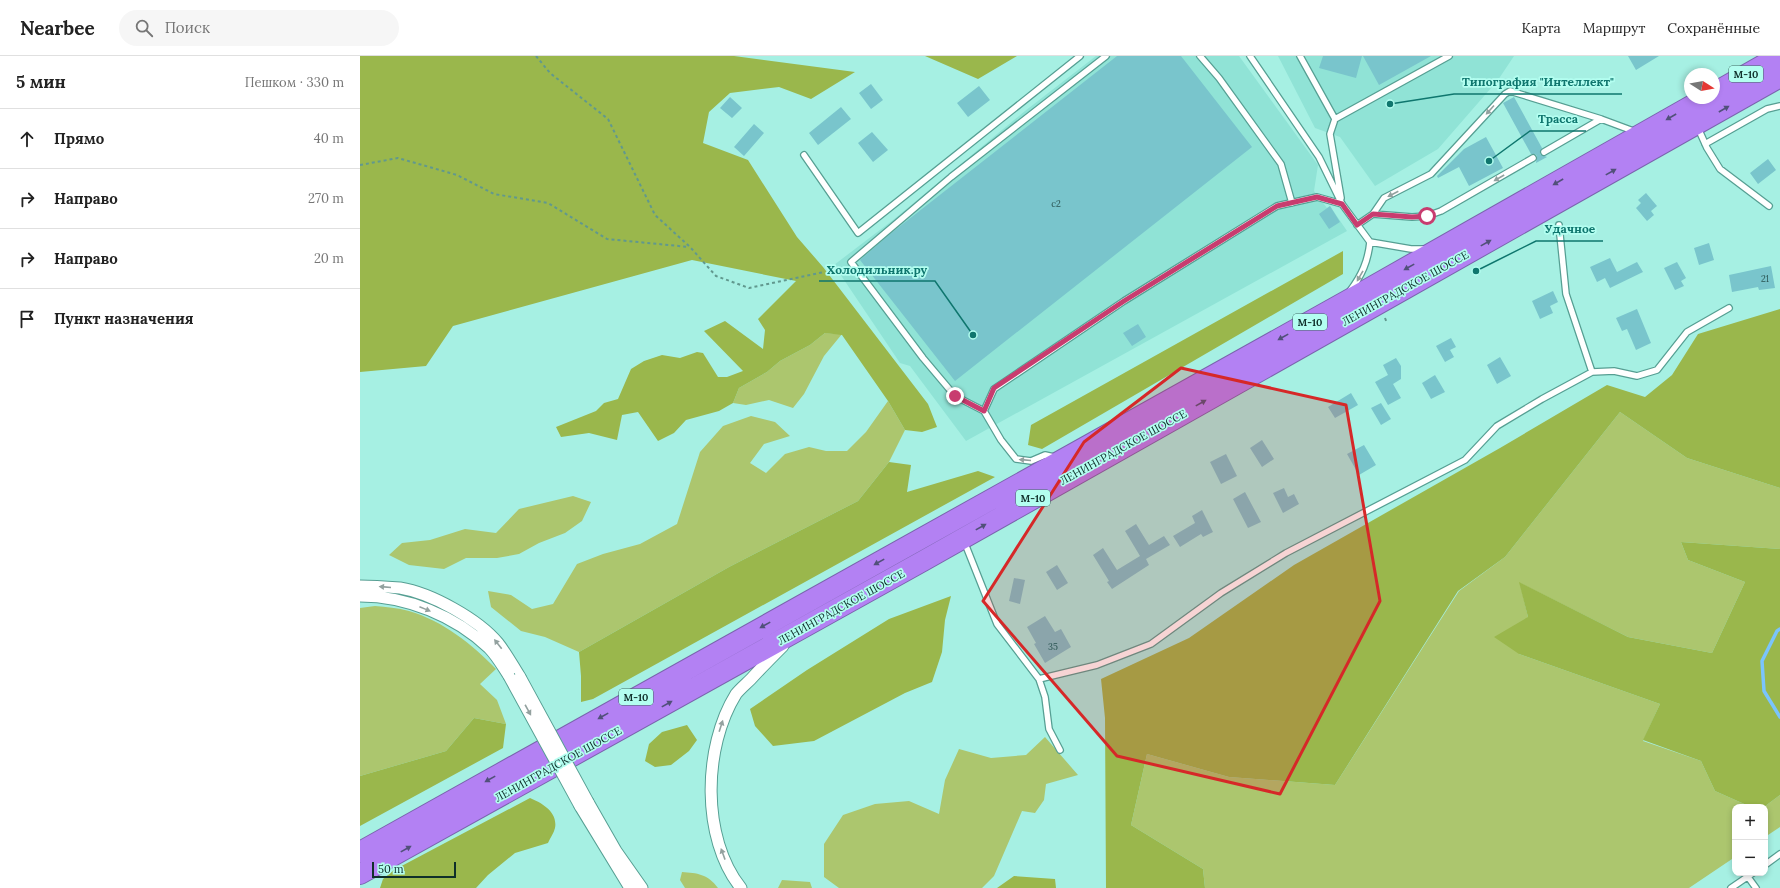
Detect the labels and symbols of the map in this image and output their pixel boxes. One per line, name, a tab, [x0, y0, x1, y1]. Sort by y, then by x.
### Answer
road number: М-10	[1729, 66, 1763, 82]
north arrow	[1684, 68, 1720, 104]
callout: Типография "Интеллект"	[1454, 70, 1622, 94]
text: Типография "Интеллект"	[1462, 74, 1614, 89]
one-way arrow	[1485, 105, 1494, 115]
one-way arrow	[1718, 105, 1730, 112]
callout: Трасса	[1530, 107, 1586, 131]
text: Трасса	[1538, 111, 1579, 126]
one-way arrow	[1665, 114, 1677, 121]
one-way arrow	[1605, 169, 1617, 176]
one-way arrow	[1493, 174, 1505, 181]
one-way arrow	[1552, 178, 1564, 185]
one-way arrow	[1387, 191, 1399, 197]
house number: с2	[1051, 198, 1061, 209]
route start	[1418, 207, 1436, 225]
callout: Удачное	[1536, 217, 1603, 241]
text: Удачное	[1545, 221, 1596, 236]
one-way arrow	[1480, 240, 1491, 246]
street label: ЛЕНИНГРАДСКОЕ ШОССЕ	[1339, 247, 1471, 329]
callout: Холодильник.ру	[819, 257, 935, 281]
text: Холодильник.ру	[827, 262, 928, 277]
one-way arrow	[1403, 263, 1414, 270]
one-way arrow	[1356, 270, 1363, 282]
house number: 21	[1761, 273, 1769, 284]
road number: М-10	[1293, 314, 1327, 330]
one-way arrow	[1277, 333, 1289, 340]
route end	[946, 387, 964, 405]
one-way arrow	[1195, 399, 1207, 406]
street label: ЛЕНИНГРАДСКОЕ ШОССЕ	[1057, 406, 1189, 488]
one-way arrow	[1019, 457, 1032, 464]
road number: М-10	[1016, 490, 1050, 506]
one-way arrow	[975, 523, 987, 530]
one-way arrow	[873, 558, 885, 565]
street label: ЛЕНИНГРАДСКОЕ ШОССЕ	[775, 566, 907, 648]
one-way arrow	[379, 584, 391, 591]
one-way arrow	[420, 606, 432, 612]
one-way arrow	[760, 621, 771, 628]
one-way arrow	[494, 639, 503, 650]
house number: 35	[1048, 641, 1058, 652]
road number: М-10	[619, 689, 653, 705]
one-way arrow	[661, 700, 673, 707]
one-way arrow	[524, 704, 531, 716]
one-way arrow	[597, 712, 609, 719]
one-way arrow	[719, 720, 725, 732]
street label: ЛЕНИНГРАДСКОЕ ШОССЕ	[492, 723, 624, 805]
one-way arrow	[484, 776, 496, 783]
one-way arrow	[400, 845, 412, 852]
one-way arrow	[719, 847, 725, 859]
scale bar	[372, 860, 456, 879]

